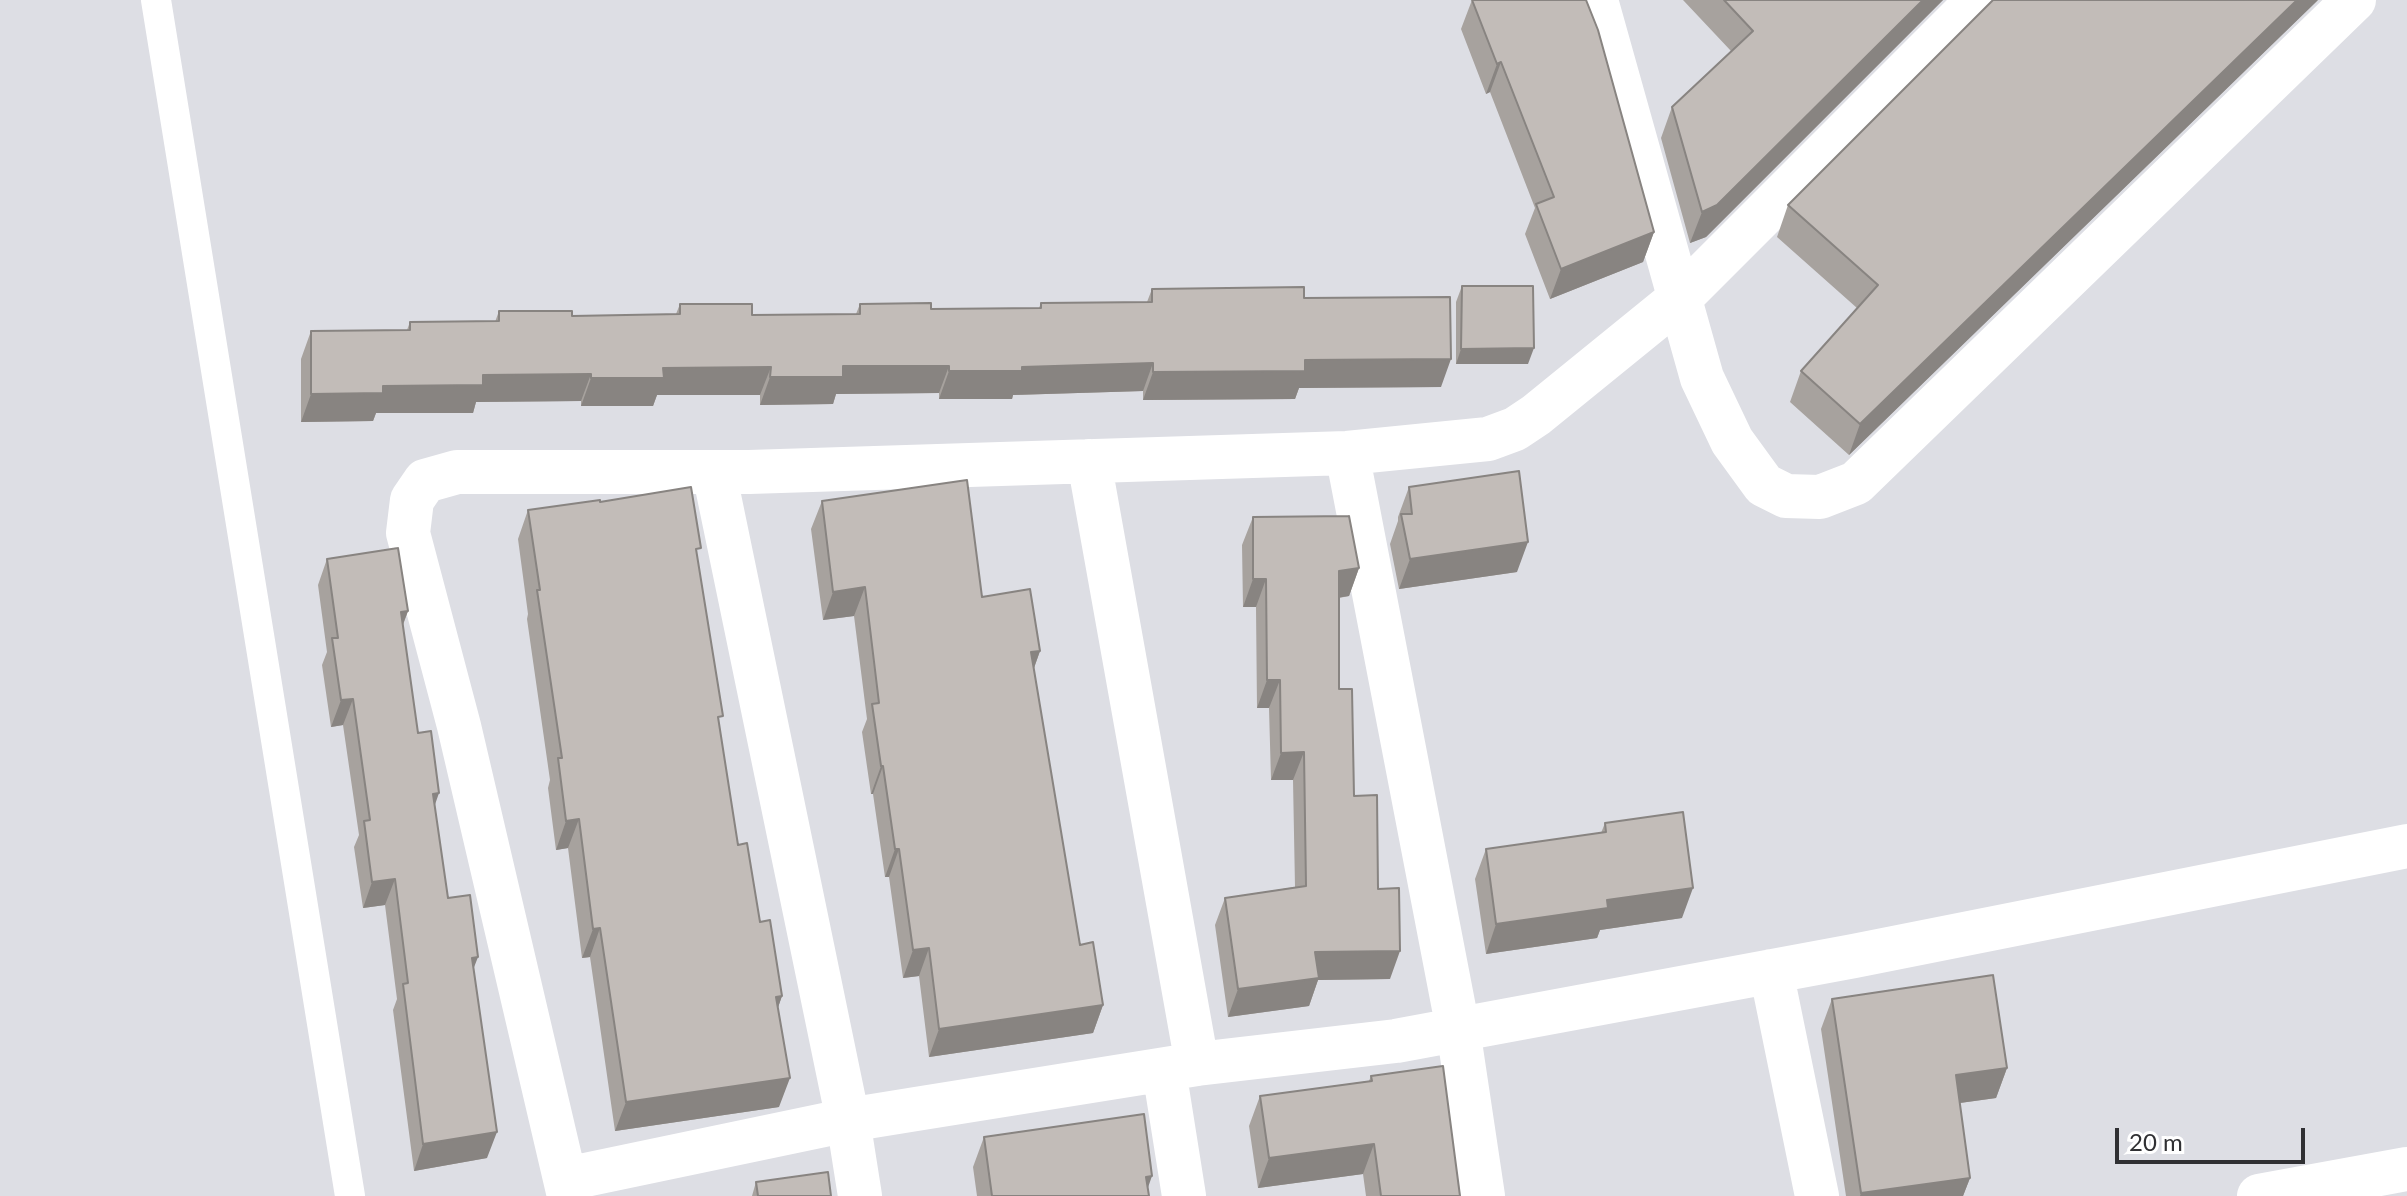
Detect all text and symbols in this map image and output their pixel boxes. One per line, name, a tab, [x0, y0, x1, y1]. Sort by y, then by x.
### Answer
scale bar	[2119, 1112, 2309, 1162]
text: 20 m	[2129, 1127, 2183, 1156]

